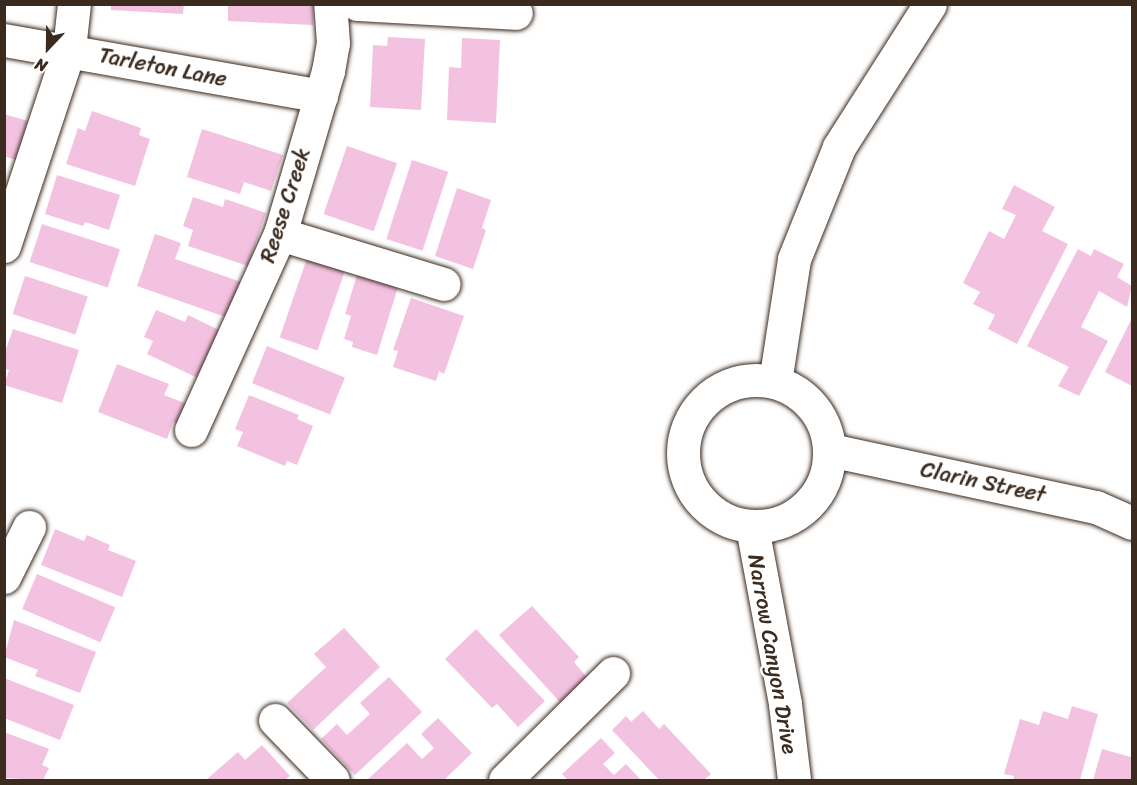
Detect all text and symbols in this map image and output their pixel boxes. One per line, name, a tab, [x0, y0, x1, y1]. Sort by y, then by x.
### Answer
north arrow	[18, 18, 78, 78]
street label: Tarleton Lane	[97, 42, 229, 92]
text: N	[30, 50, 52, 81]
street label: Reese Creek	[254, 144, 316, 266]
street label: Clarin Street	[918, 456, 1048, 508]
street label: Narrow Canyon Drive	[742, 552, 804, 756]

